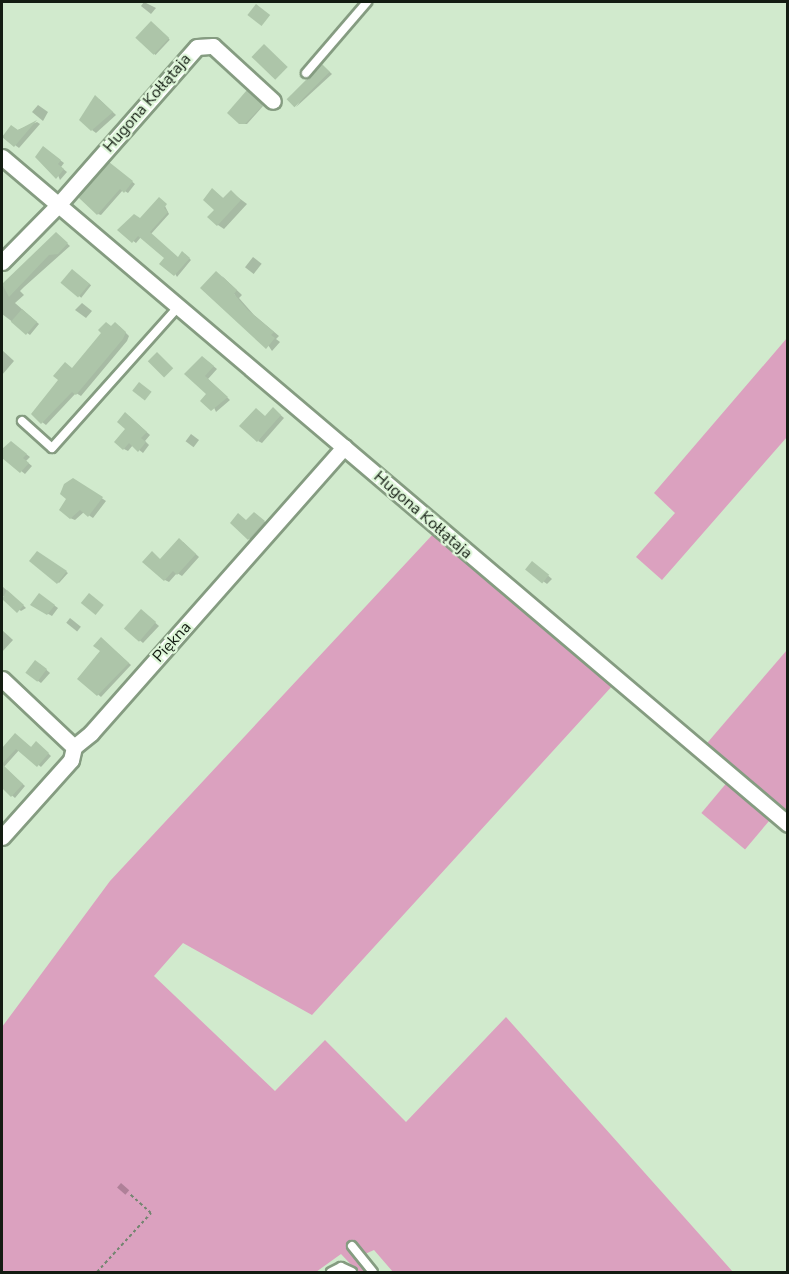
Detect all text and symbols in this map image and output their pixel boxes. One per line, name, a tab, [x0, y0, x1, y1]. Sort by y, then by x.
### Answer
street label: Hugona Kołłątaja	[99, 50, 195, 156]
street label: Hugona Kołłątaja	[370, 467, 476, 563]
street label: Piękna	[149, 618, 195, 666]

